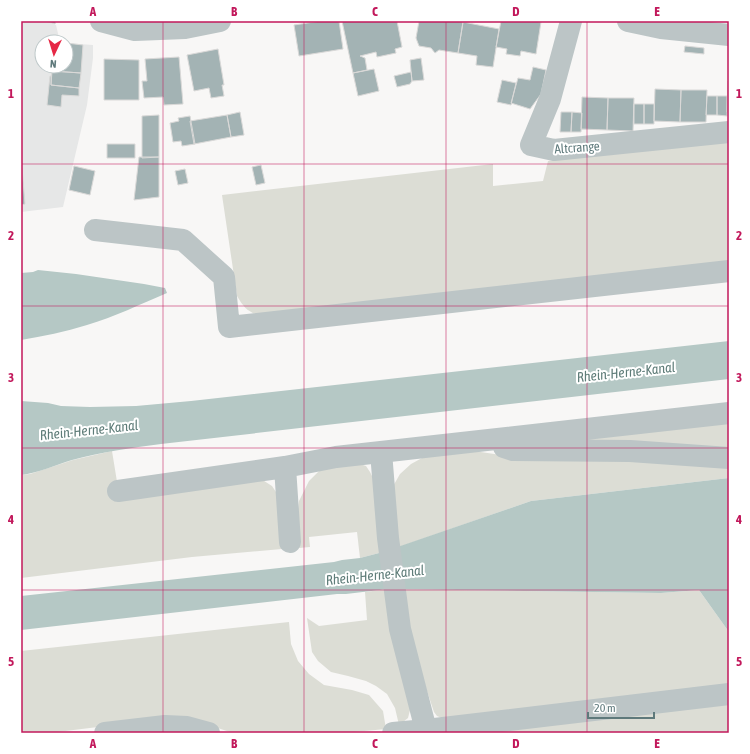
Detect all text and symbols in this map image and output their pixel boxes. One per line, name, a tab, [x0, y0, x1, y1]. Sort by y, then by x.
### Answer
text: A	[89, 4, 97, 19]
text: B	[231, 4, 238, 19]
text: C	[372, 4, 378, 19]
text: D	[512, 4, 520, 19]
text: E	[654, 4, 660, 19]
north arrow	[34, 34, 74, 74]
text: N	[50, 58, 57, 70]
text: 1	[8, 86, 14, 101]
text: 1	[736, 86, 742, 101]
street label: Altcrange	[554, 138, 600, 157]
text: 2	[8, 228, 14, 243]
text: 2	[736, 228, 742, 243]
water label: Rhein-Herne-Kanal	[576, 359, 676, 385]
text: 3	[8, 370, 14, 385]
text: 3	[736, 370, 742, 385]
water label: Rhein-Herne-Kanal	[39, 417, 139, 443]
text: 4	[7, 512, 14, 527]
text: 4	[735, 512, 742, 527]
water label: Rhein-Herne-Kanal	[325, 562, 425, 588]
text: 5	[8, 654, 14, 669]
text: 5	[736, 654, 742, 669]
scale bar	[588, 694, 654, 720]
text: 20 m	[594, 701, 616, 715]
text: A	[89, 736, 97, 751]
text: B	[231, 736, 238, 751]
text: C	[372, 736, 378, 751]
text: D	[512, 736, 520, 751]
text: E	[654, 736, 660, 751]

